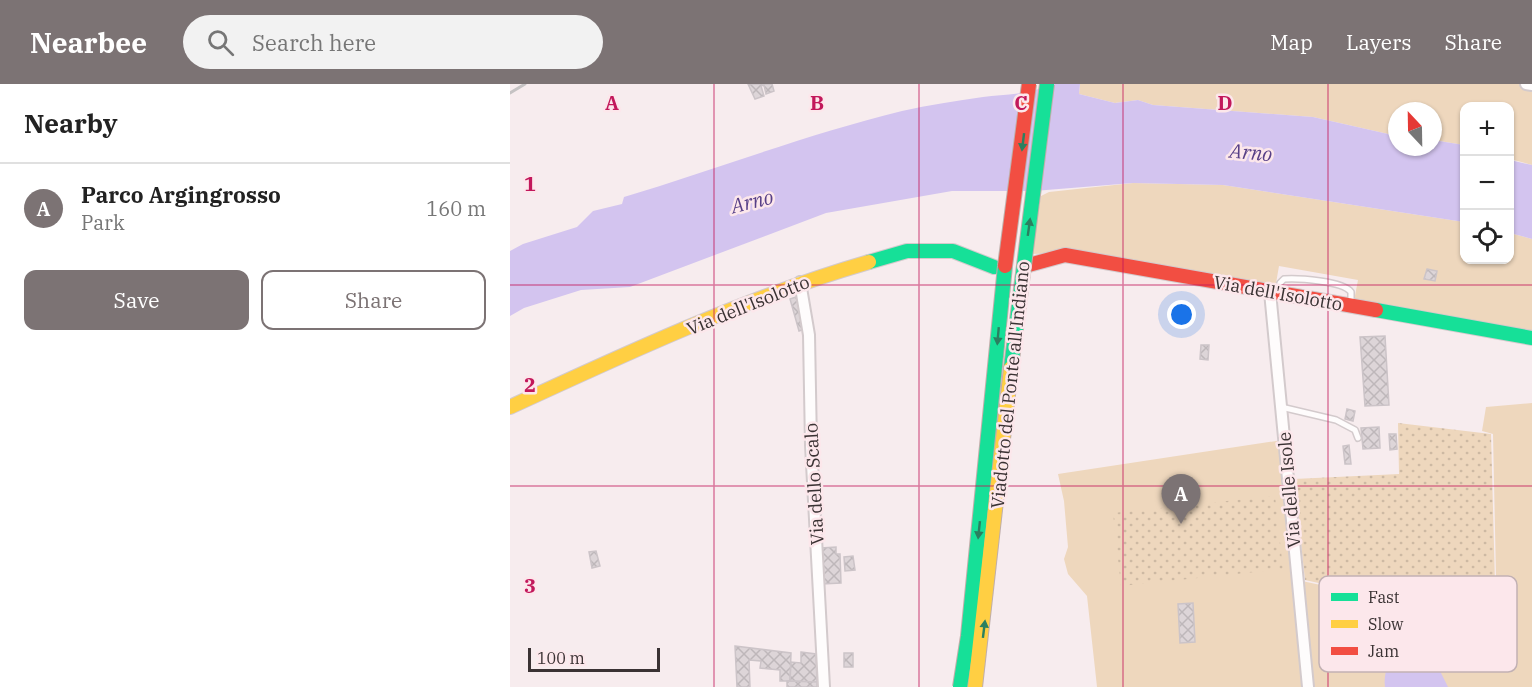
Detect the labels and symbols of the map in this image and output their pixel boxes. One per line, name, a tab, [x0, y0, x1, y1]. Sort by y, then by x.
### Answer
text: A	[605, 89, 619, 116]
text: B	[810, 89, 824, 116]
text: C	[1014, 89, 1028, 116]
text: D	[1217, 89, 1233, 116]
north arrow	[1388, 102, 1442, 156]
one-way arrow	[1019, 133, 1028, 152]
water label: Arno	[1227, 137, 1274, 167]
text: 1	[524, 170, 536, 197]
water label: Arno	[726, 183, 776, 220]
one-way arrow	[1024, 217, 1033, 236]
street label: Viadotto del Ponte all'Indiano	[986, 260, 1034, 510]
street label: Via dell'Isolotto	[683, 270, 813, 340]
street label: Via dell'Isolotto	[1212, 270, 1344, 316]
your location	[1167, 300, 1196, 329]
one-way arrow	[993, 326, 1003, 345]
text: 2	[524, 371, 536, 398]
street label: Via dello Scalo	[799, 422, 829, 546]
street label: Via delle Isole	[1272, 431, 1306, 549]
pin: A	[1162, 474, 1200, 524]
one-way arrow	[974, 520, 984, 539]
text: 3	[524, 572, 536, 599]
legend	[1319, 576, 1517, 672]
text: Fast	[1368, 587, 1400, 607]
text: Slow	[1368, 614, 1404, 634]
one-way arrow	[979, 620, 988, 639]
text: Jam	[1368, 641, 1399, 661]
scale bar	[528, 645, 660, 672]

